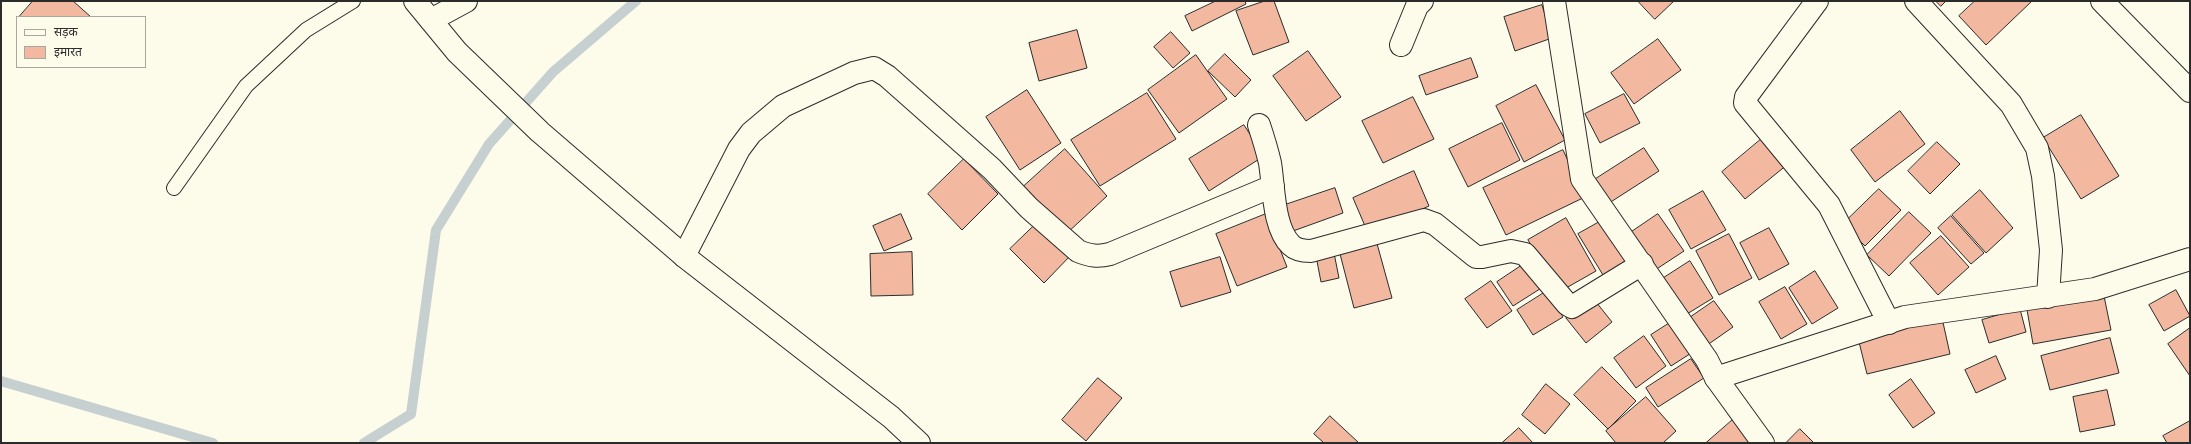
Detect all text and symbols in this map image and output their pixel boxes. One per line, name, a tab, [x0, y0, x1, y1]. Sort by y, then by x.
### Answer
legend	[16, 16, 146, 68]
text: सड़क	[54, 24, 78, 40]
text: इमारत	[54, 44, 82, 60]

